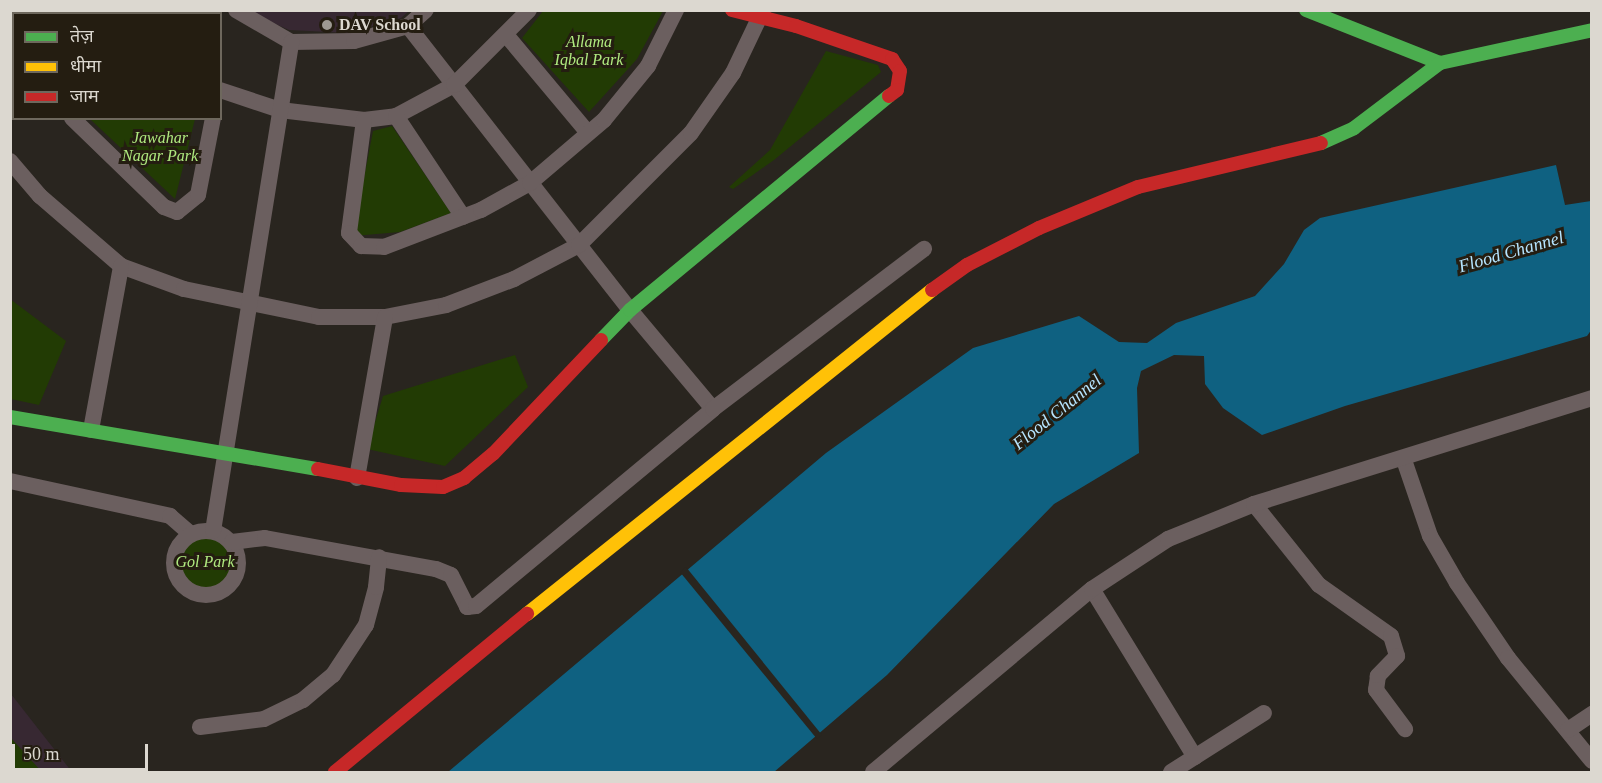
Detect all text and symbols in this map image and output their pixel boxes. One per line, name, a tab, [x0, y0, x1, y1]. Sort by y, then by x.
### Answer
legend	[12, 12, 222, 120]
place label: DAV School	[339, 15, 421, 35]
marker: DAV School	[320, 18, 334, 32]
text: तेज़	[70, 26, 94, 46]
park label: Allama Iqbal Park	[555, 32, 623, 70]
text: धीमा	[70, 56, 101, 76]
text: जाम	[70, 86, 99, 106]
park label: Jawahar Nagar Park	[122, 128, 198, 166]
water label: Flood Channel	[1456, 227, 1566, 277]
water label: Flood Channel	[1008, 369, 1106, 455]
park label: Gol Park	[175, 552, 235, 572]
scale bar	[15, 732, 152, 770]
text: 50 m	[23, 744, 60, 764]

